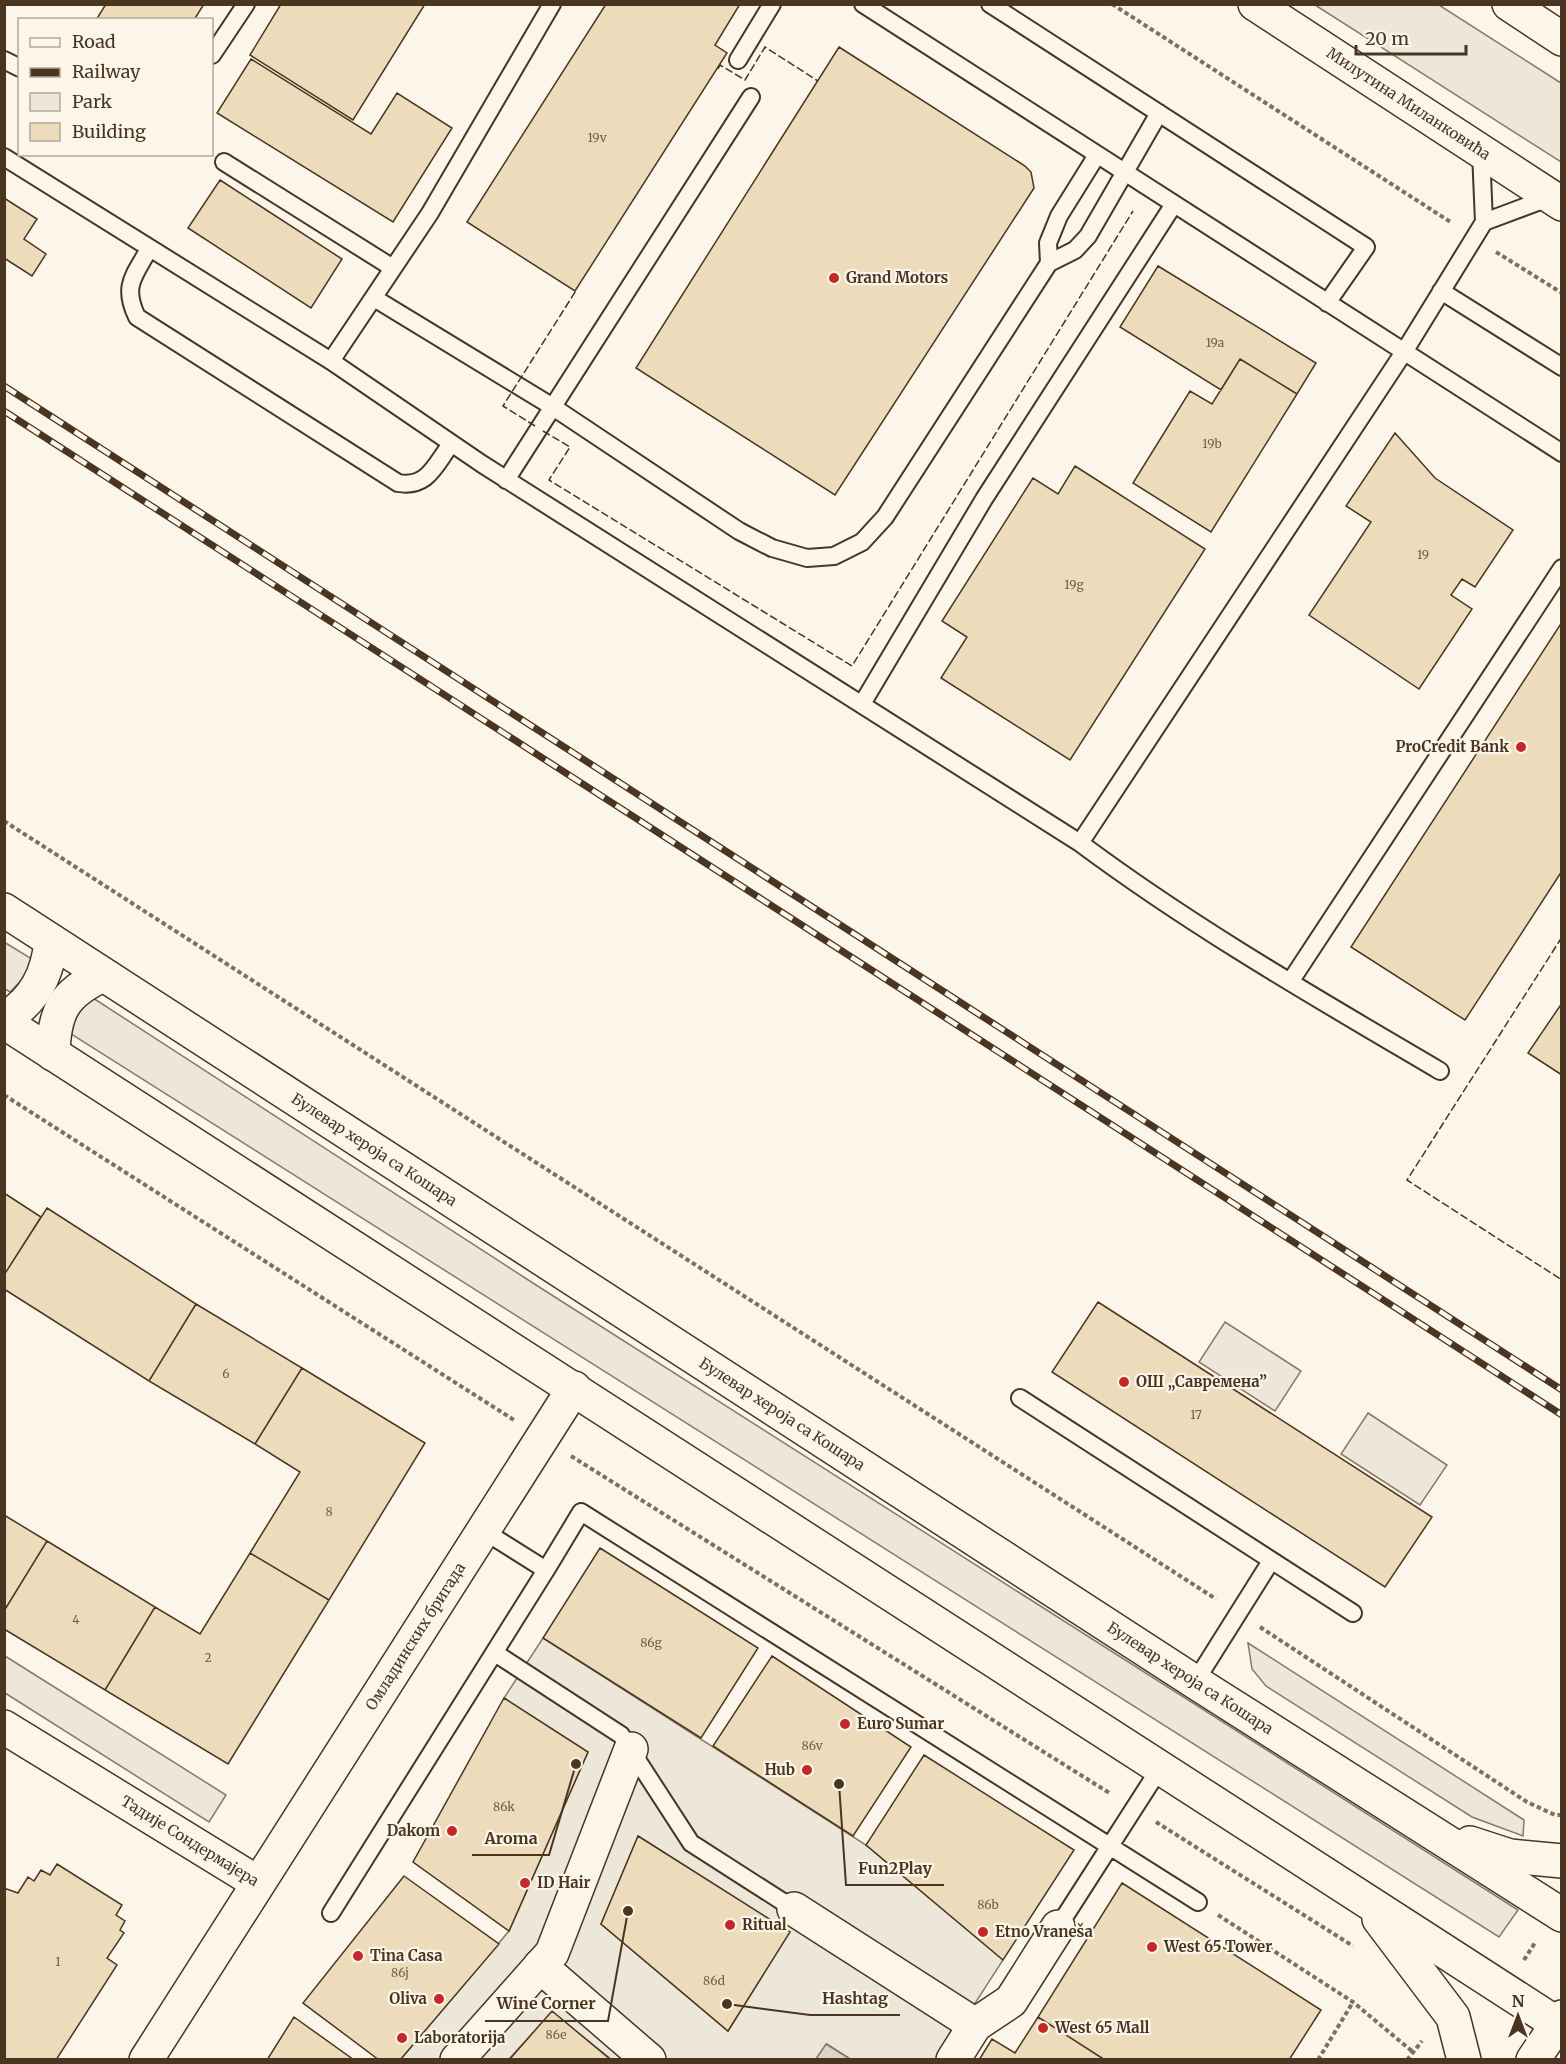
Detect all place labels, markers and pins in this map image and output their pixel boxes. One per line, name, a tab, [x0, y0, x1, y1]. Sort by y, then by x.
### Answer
place label: Grand Motors	[846, 268, 948, 287]
marker: Grand Motors	[827, 271, 841, 285]
place label: ProCredit Bank	[1395, 737, 1509, 756]
marker: ProCredit Bank	[1514, 740, 1528, 754]
place label: ОШ „Савремена”	[1136, 1372, 1267, 1391]
marker: ОШ „Савремена”	[1117, 1375, 1131, 1389]
place label: Euro Sumar	[857, 1714, 944, 1733]
marker: Euro Sumar	[838, 1717, 852, 1731]
place label: Hub	[764, 1760, 795, 1779]
marker: Hub	[800, 1763, 814, 1777]
place label: Dakom	[387, 1821, 440, 1840]
callout: Aroma	[472, 1821, 549, 1855]
marker: Dakom	[445, 1824, 459, 1838]
callout: Fun2Play	[846, 1851, 944, 1885]
place label: ID Hair	[537, 1873, 591, 1892]
marker: ID Hair	[518, 1876, 532, 1890]
place label: Ritual	[742, 1915, 787, 1934]
marker: Ritual	[723, 1918, 737, 1932]
place label: Etno Vraneša	[995, 1922, 1094, 1941]
marker: Etno Vraneša	[976, 1925, 990, 1939]
place label: West 65 Tower	[1163, 1937, 1272, 1956]
marker: West 65 Tower	[1145, 1940, 1159, 1954]
place label: Tina Casa	[370, 1946, 443, 1965]
marker: Tina Casa	[351, 1949, 365, 1963]
callout: Hashtag	[810, 1981, 900, 2015]
callout: Wine Corner	[485, 1987, 608, 2021]
place label: Oliva	[389, 1989, 428, 2008]
marker: Oliva	[432, 1992, 446, 2006]
place label: West 65 Mall	[1054, 2018, 1150, 2037]
marker: West 65 Mall	[1036, 2021, 1050, 2035]
place label: Laboratorija	[414, 2028, 506, 2047]
marker: Laboratorija	[395, 2031, 409, 2045]

